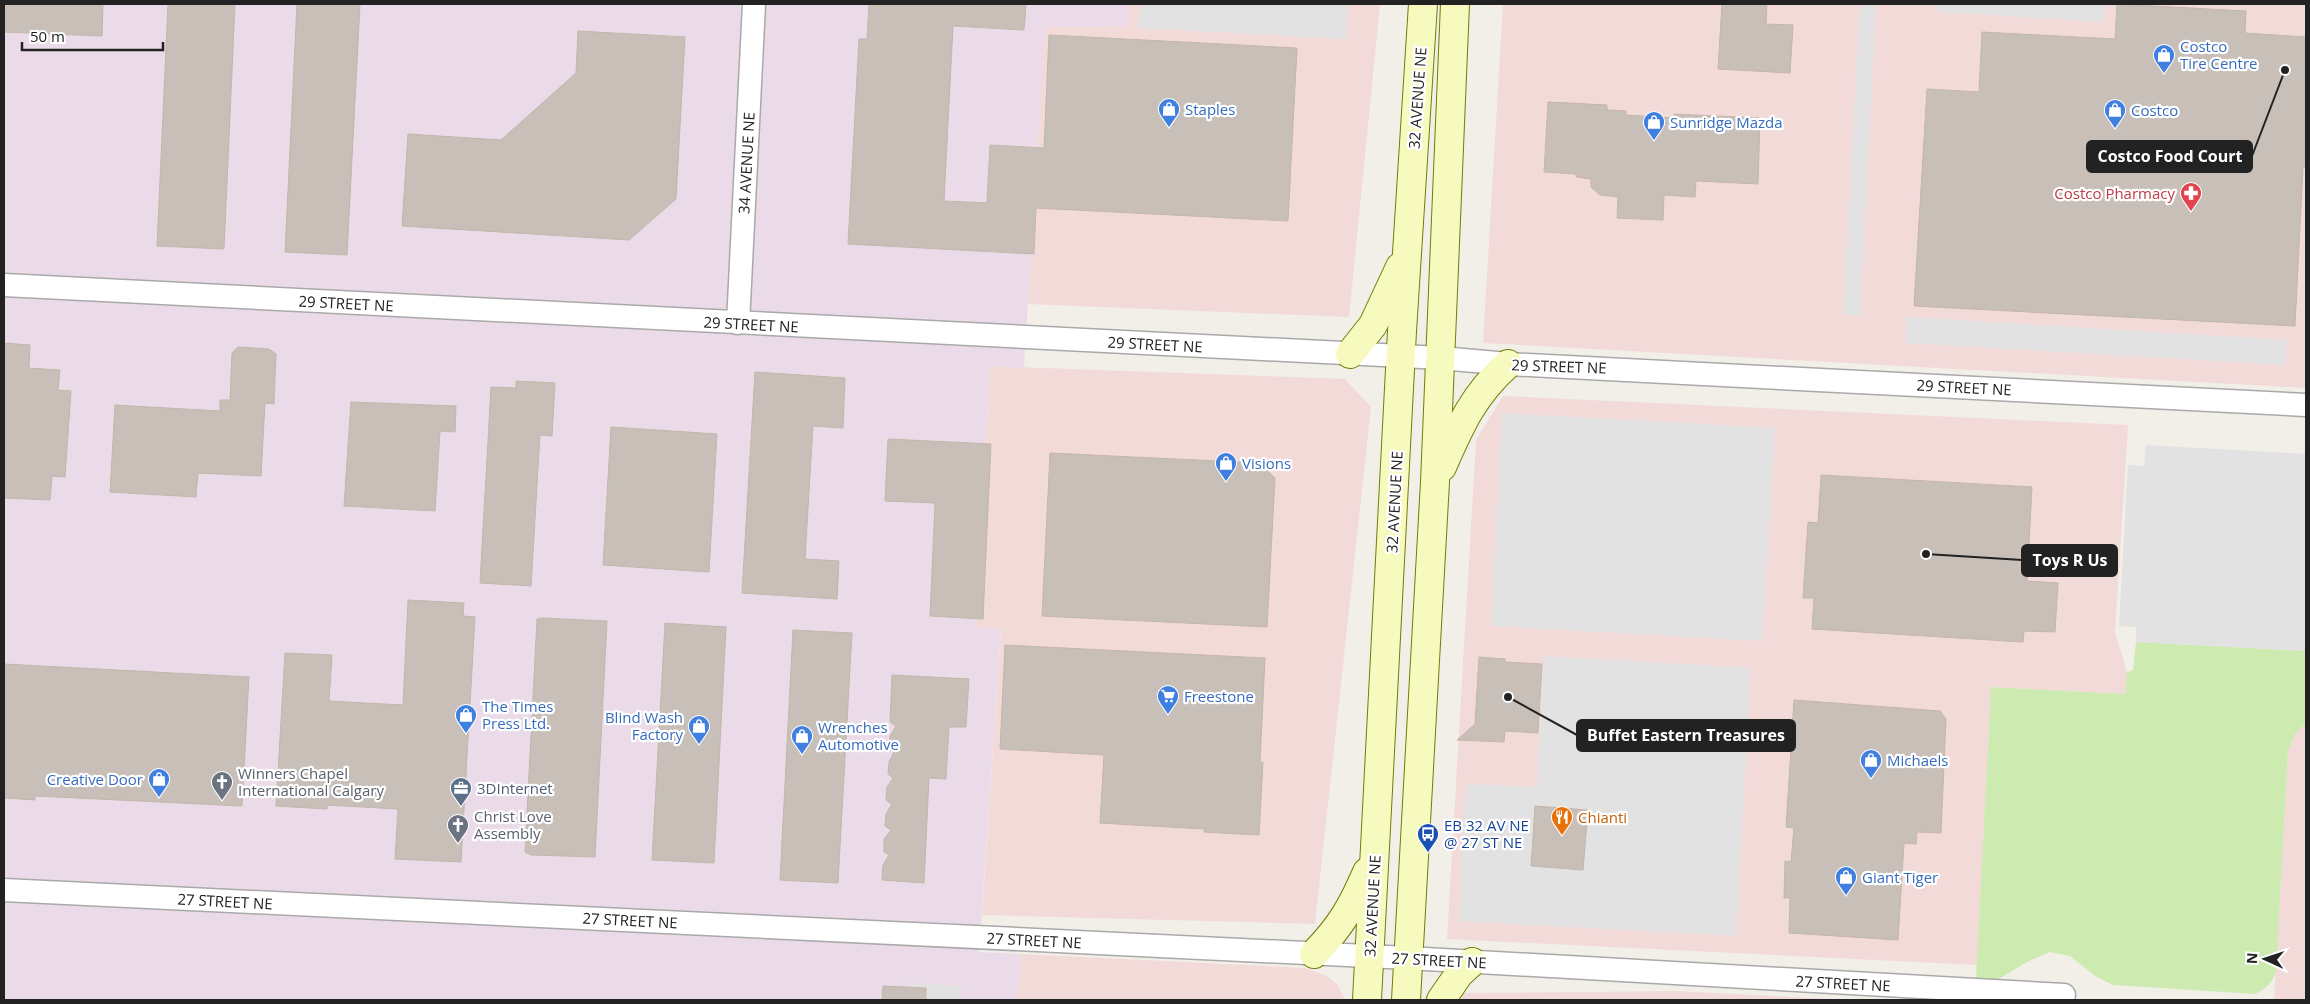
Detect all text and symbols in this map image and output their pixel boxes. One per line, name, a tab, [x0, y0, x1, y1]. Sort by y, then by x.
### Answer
scale bar	[22, 20, 164, 52]
text: 50 m	[30, 26, 65, 46]
place label: Costco Tire Centre	[2180, 36, 2257, 73]
shop icon: Costco Tire Centre	[2152, 43, 2176, 74]
street label: 32 AVENUE NE	[1403, 46, 1431, 150]
shop icon: Staples	[1157, 97, 1181, 128]
shop icon: Costco	[2103, 98, 2127, 129]
place label: Staples	[1185, 99, 1235, 119]
place label: Costco	[2131, 100, 2178, 120]
shop icon: Sunridge Mazda	[1642, 110, 1666, 141]
street label: 34 AVENUE NE	[733, 112, 759, 214]
place label: Sunridge Mazda	[1670, 112, 1783, 132]
callout: Costco Food Court	[2087, 141, 2252, 172]
text: Costco Food Court	[2098, 145, 2243, 167]
pharmacy icon: Costco Pharmacy	[2179, 181, 2203, 212]
place label: Costco Pharmacy	[2054, 183, 2175, 203]
street label: 29 STREET NE	[298, 291, 394, 315]
street label: 29 STREET NE	[703, 312, 799, 336]
street label: 29 STREET NE	[1107, 332, 1203, 356]
street label: 29 STREET NE	[1511, 354, 1607, 378]
street label: 29 STREET NE	[1916, 375, 2012, 399]
shop icon: Visions	[1214, 451, 1238, 482]
street label: 32 AVENUE NE	[1381, 451, 1407, 553]
place label: Visions	[1242, 453, 1291, 473]
callout: Toys R Us	[2022, 545, 2117, 576]
text: Toys R Us	[2032, 549, 2108, 571]
supermarket icon: Freestone	[1156, 684, 1180, 715]
place label: Freestone	[1184, 686, 1254, 706]
place label: The Times Press Ltd.	[482, 696, 553, 733]
shop icon: The Times Press Ltd.	[454, 703, 478, 734]
place label: Blind Wash Factory	[605, 707, 683, 744]
shop icon: Blind Wash Factory	[687, 714, 711, 745]
place label: Wrenches Automotive	[818, 717, 899, 754]
callout: Buffet Eastern Treasures	[1577, 720, 1795, 751]
shop icon: Wrenches Automotive	[790, 724, 814, 755]
text: Buffet Eastern Treasures	[1587, 724, 1785, 746]
shop icon: Michaels	[1859, 748, 1883, 779]
place label: Michaels	[1887, 750, 1948, 770]
place label: Winners Chapel International Calgary	[238, 763, 384, 800]
shop icon: Creative Door	[147, 767, 171, 798]
place label: Creative Door	[47, 769, 143, 789]
church icon: Winners Chapel International Calgary	[210, 770, 234, 801]
office icon: 3DInternet	[449, 776, 473, 807]
place label: 3DInternet	[477, 778, 553, 798]
restaurant icon: Chianti	[1550, 805, 1574, 836]
place label: Christ Love Assembly	[474, 806, 552, 843]
place label: Chianti	[1578, 807, 1627, 827]
church icon: Christ Love Assembly	[446, 813, 470, 844]
place label: EB 32 AV NE @ 27 ST NE	[1444, 815, 1529, 852]
bus stop icon: EB 32 AV NE @ 27 ST NE	[1416, 822, 1440, 853]
street label: 32 AVENUE NE	[1359, 855, 1385, 957]
shop icon: Giant Tiger	[1834, 865, 1858, 896]
place label: Giant Tiger	[1862, 867, 1938, 887]
street label: 27 STREET NE	[177, 889, 273, 913]
street label: 27 STREET NE	[582, 908, 678, 932]
street label: 27 STREET NE	[986, 928, 1082, 952]
north arrow	[2240, 934, 2290, 984]
street label: 27 STREET NE	[1391, 948, 1487, 972]
text: N	[2242, 952, 2261, 964]
street label: 27 STREET NE	[1795, 971, 1891, 995]

